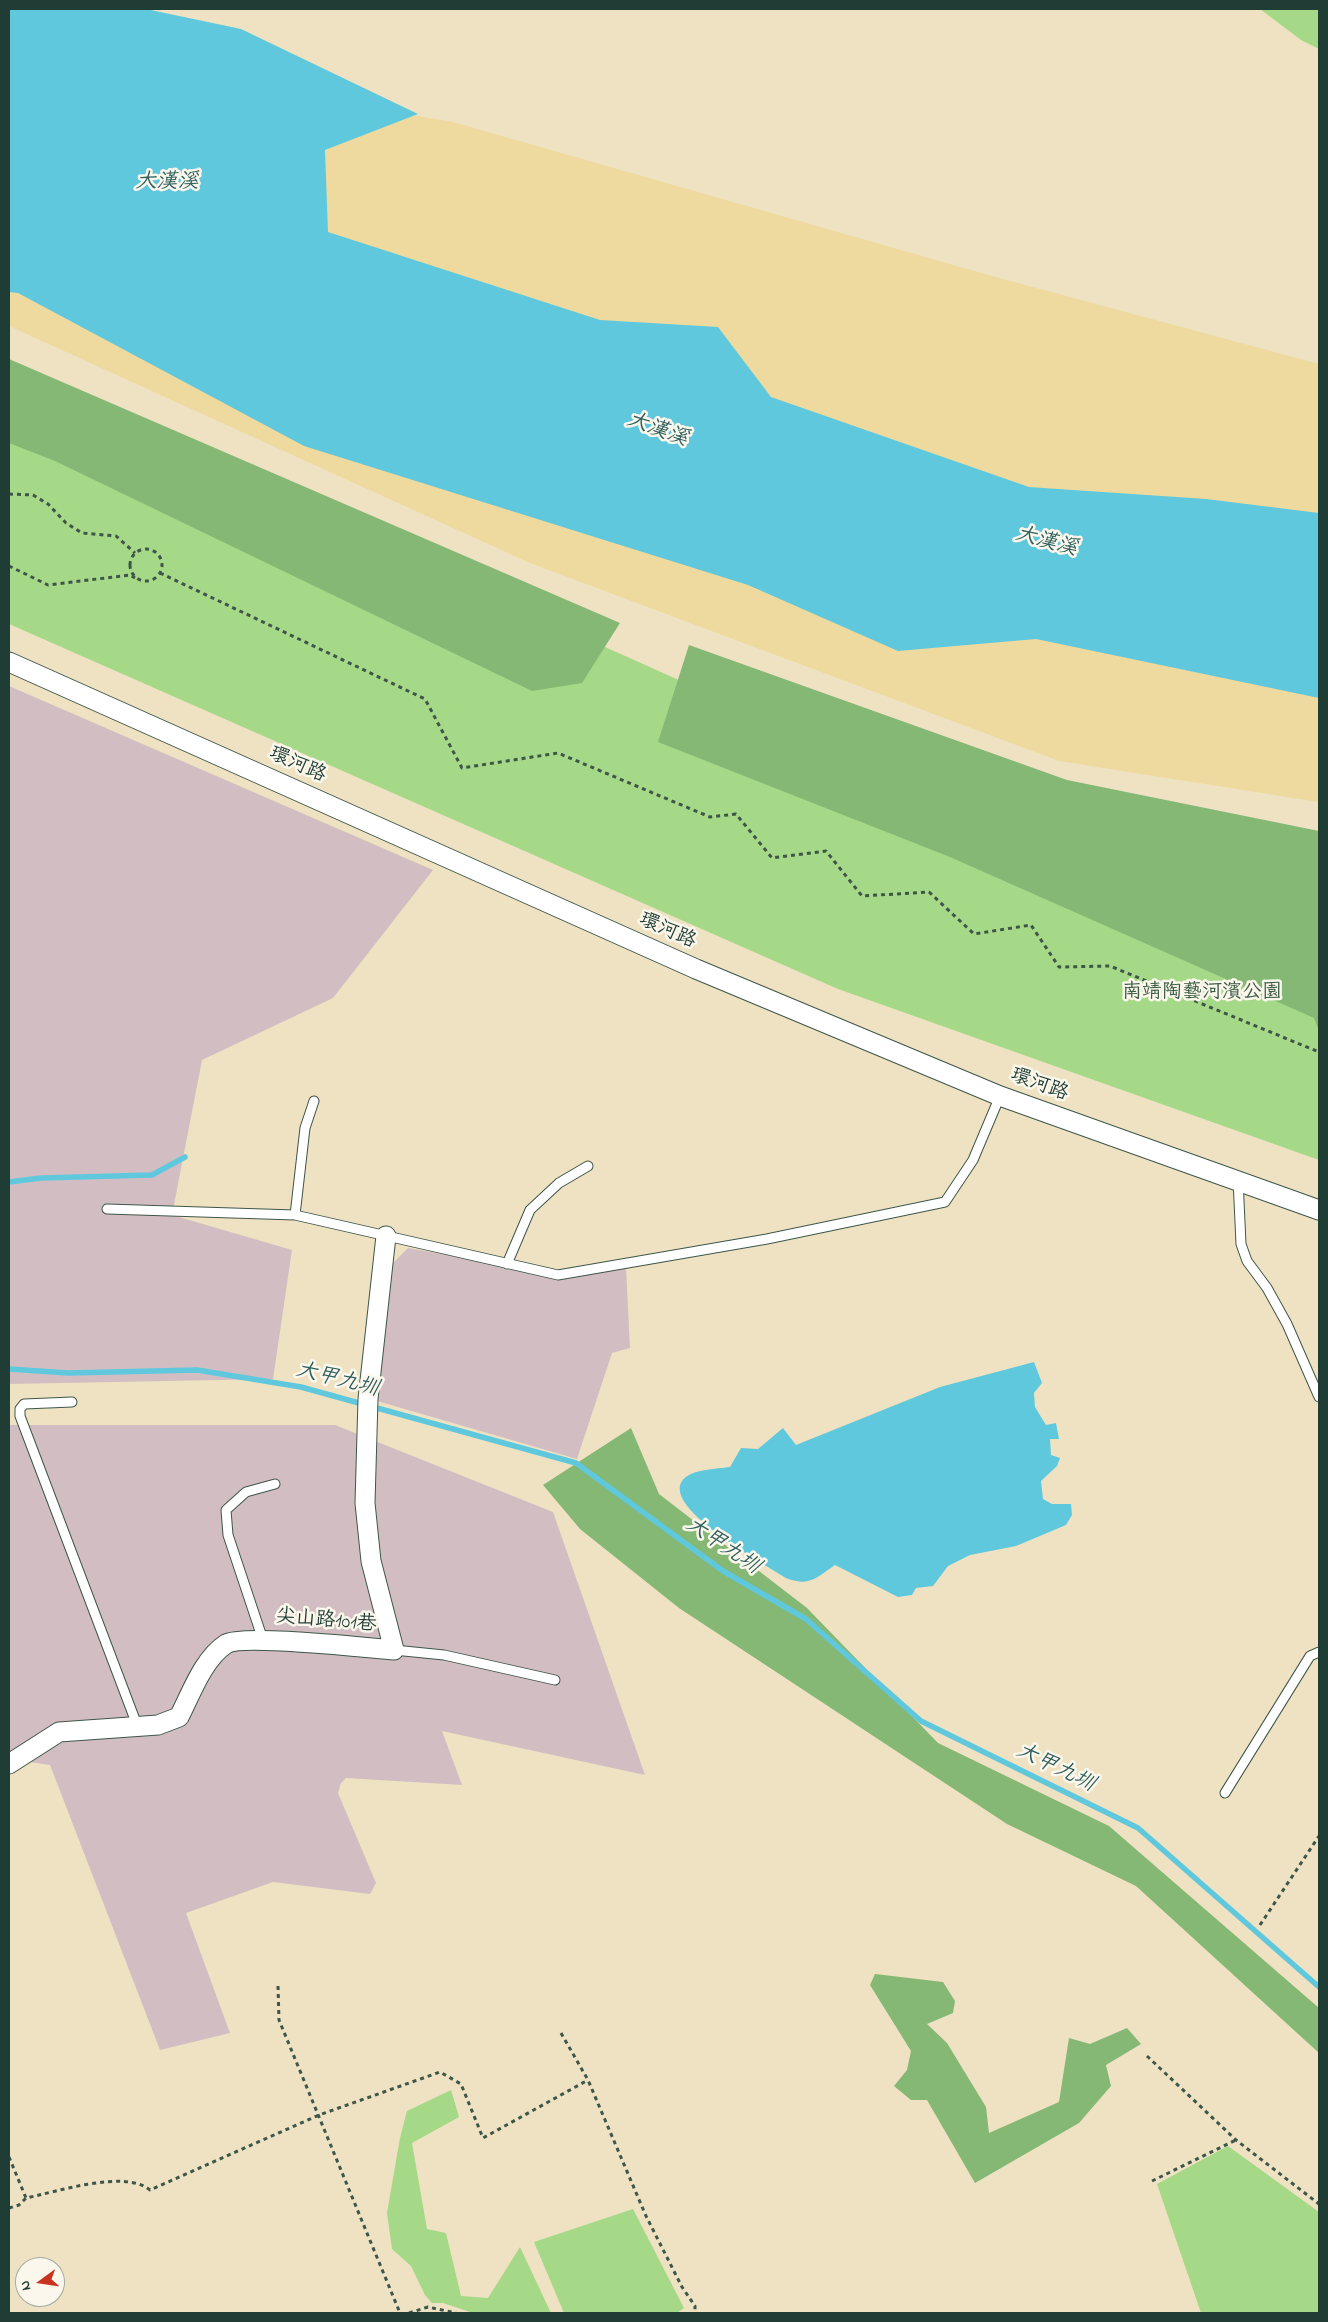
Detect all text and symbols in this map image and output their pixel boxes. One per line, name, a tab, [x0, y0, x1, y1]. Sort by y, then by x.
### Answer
water label: 大漢溪	[136, 171, 198, 197]
water label: 大漢溪	[623, 408, 691, 454]
water label: 大漢溪	[1012, 523, 1080, 563]
street label: 環河路	[265, 743, 329, 789]
street label: 環河路	[635, 909, 699, 955]
park label: 南靖陶藝河濱公園	[1122, 982, 1282, 1006]
street label: 環河路	[1007, 1064, 1071, 1108]
water label: 大甲九圳	[293, 1359, 381, 1403]
water label: 大甲九圳	[680, 1513, 764, 1581]
street label: 尖山路101巷	[274, 1606, 378, 1638]
water label: 大甲九圳	[1012, 1739, 1098, 1799]
north arrow	[15, 2257, 65, 2307]
text: N	[15, 2278, 37, 2293]

